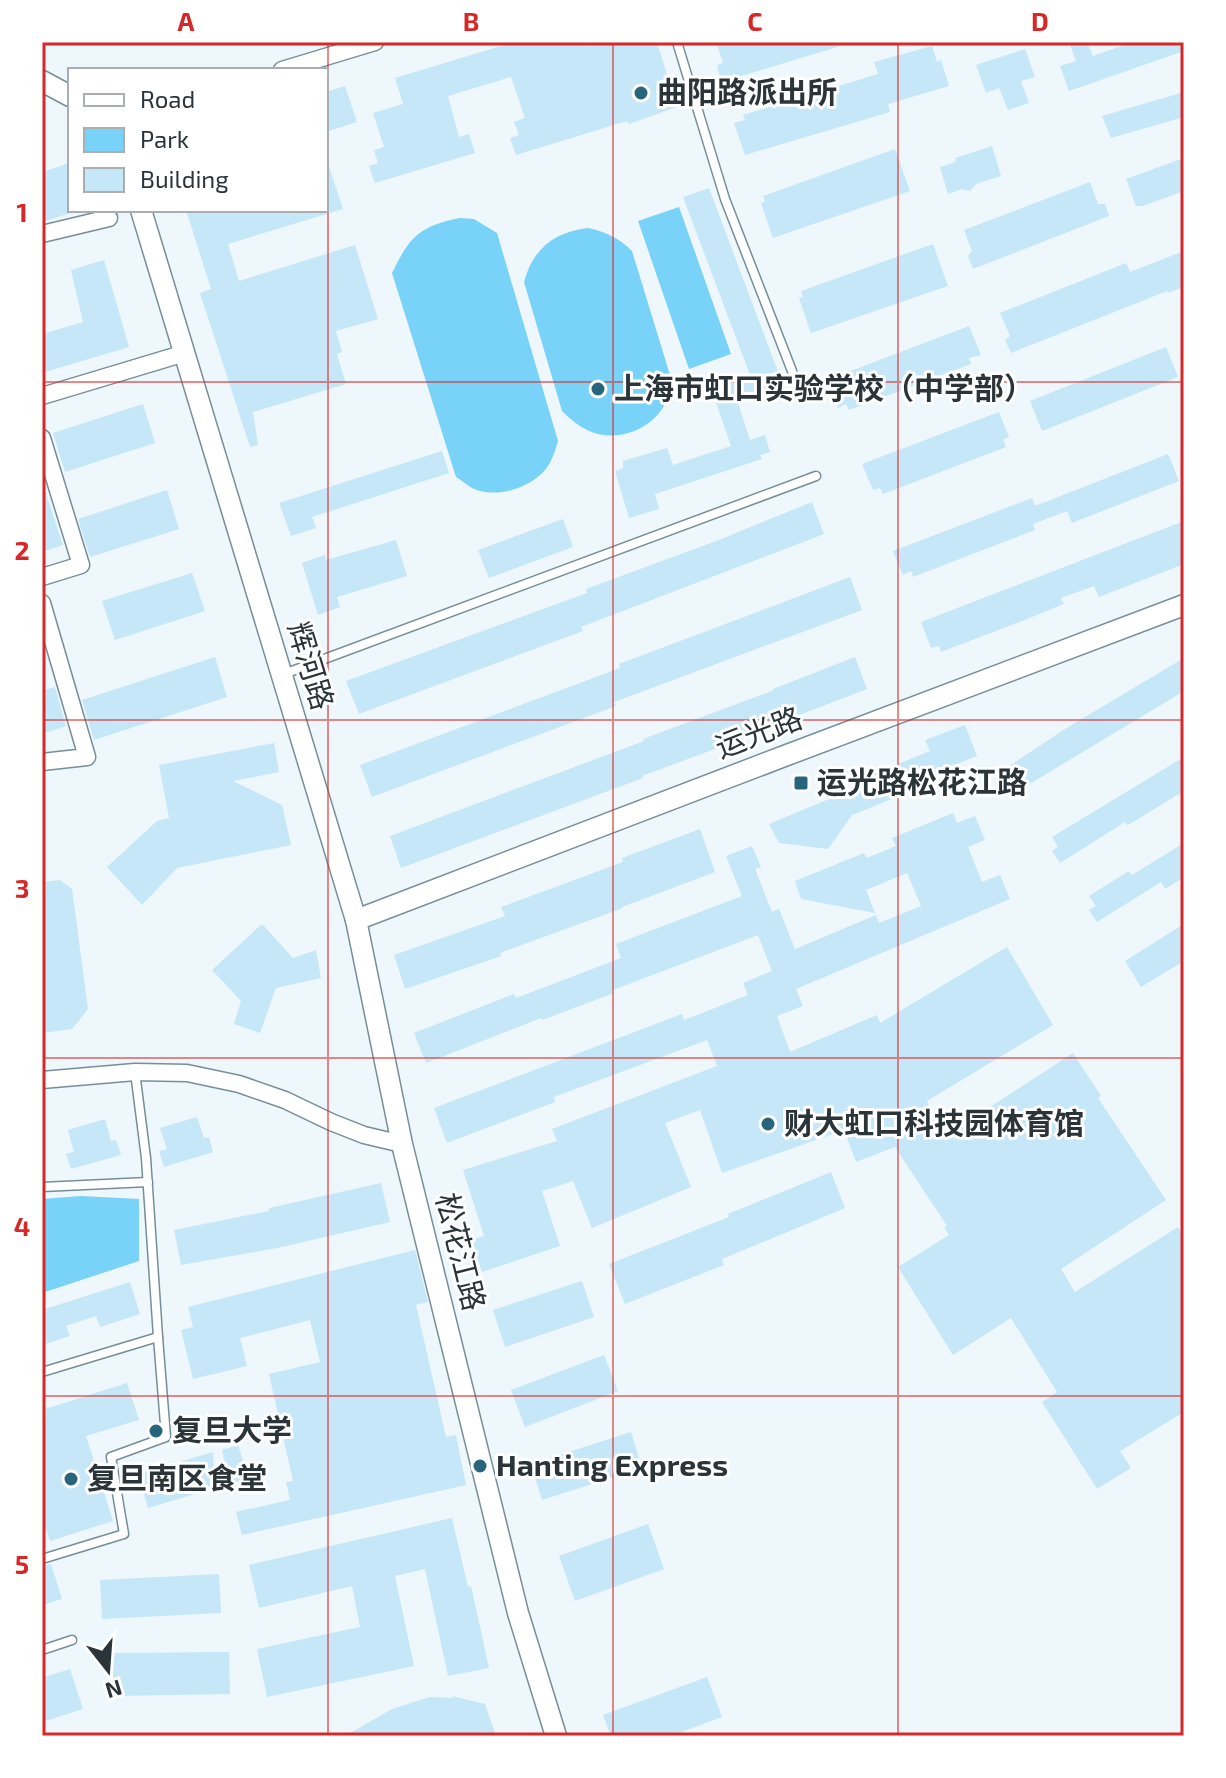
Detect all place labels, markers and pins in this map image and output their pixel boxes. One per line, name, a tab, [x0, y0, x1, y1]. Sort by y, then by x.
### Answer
place label: 曲阳路派出所	[657, 73, 837, 109]
marker: 曲阳路派出所	[632, 84, 650, 102]
place label: 上海市虹口实验学校（中学部）	[614, 369, 1034, 405]
marker: 上海市虹口实验学校（中学部）	[589, 380, 607, 398]
place label: 运光路松花江路	[817, 763, 1027, 799]
marker: 运光路松花江路	[792, 774, 810, 792]
place label: 财大虹口科技园体育馆	[784, 1104, 1084, 1140]
marker: 财大虹口科技园体育馆	[759, 1115, 777, 1133]
place label: 复旦大学	[172, 1411, 292, 1447]
marker: 复旦大学	[147, 1422, 165, 1440]
place label: Hanting Express	[496, 1446, 728, 1482]
marker: Hanting Express	[471, 1457, 489, 1475]
place label: 复旦南区食堂	[87, 1459, 267, 1495]
marker: 复旦南区食堂	[62, 1470, 80, 1488]

